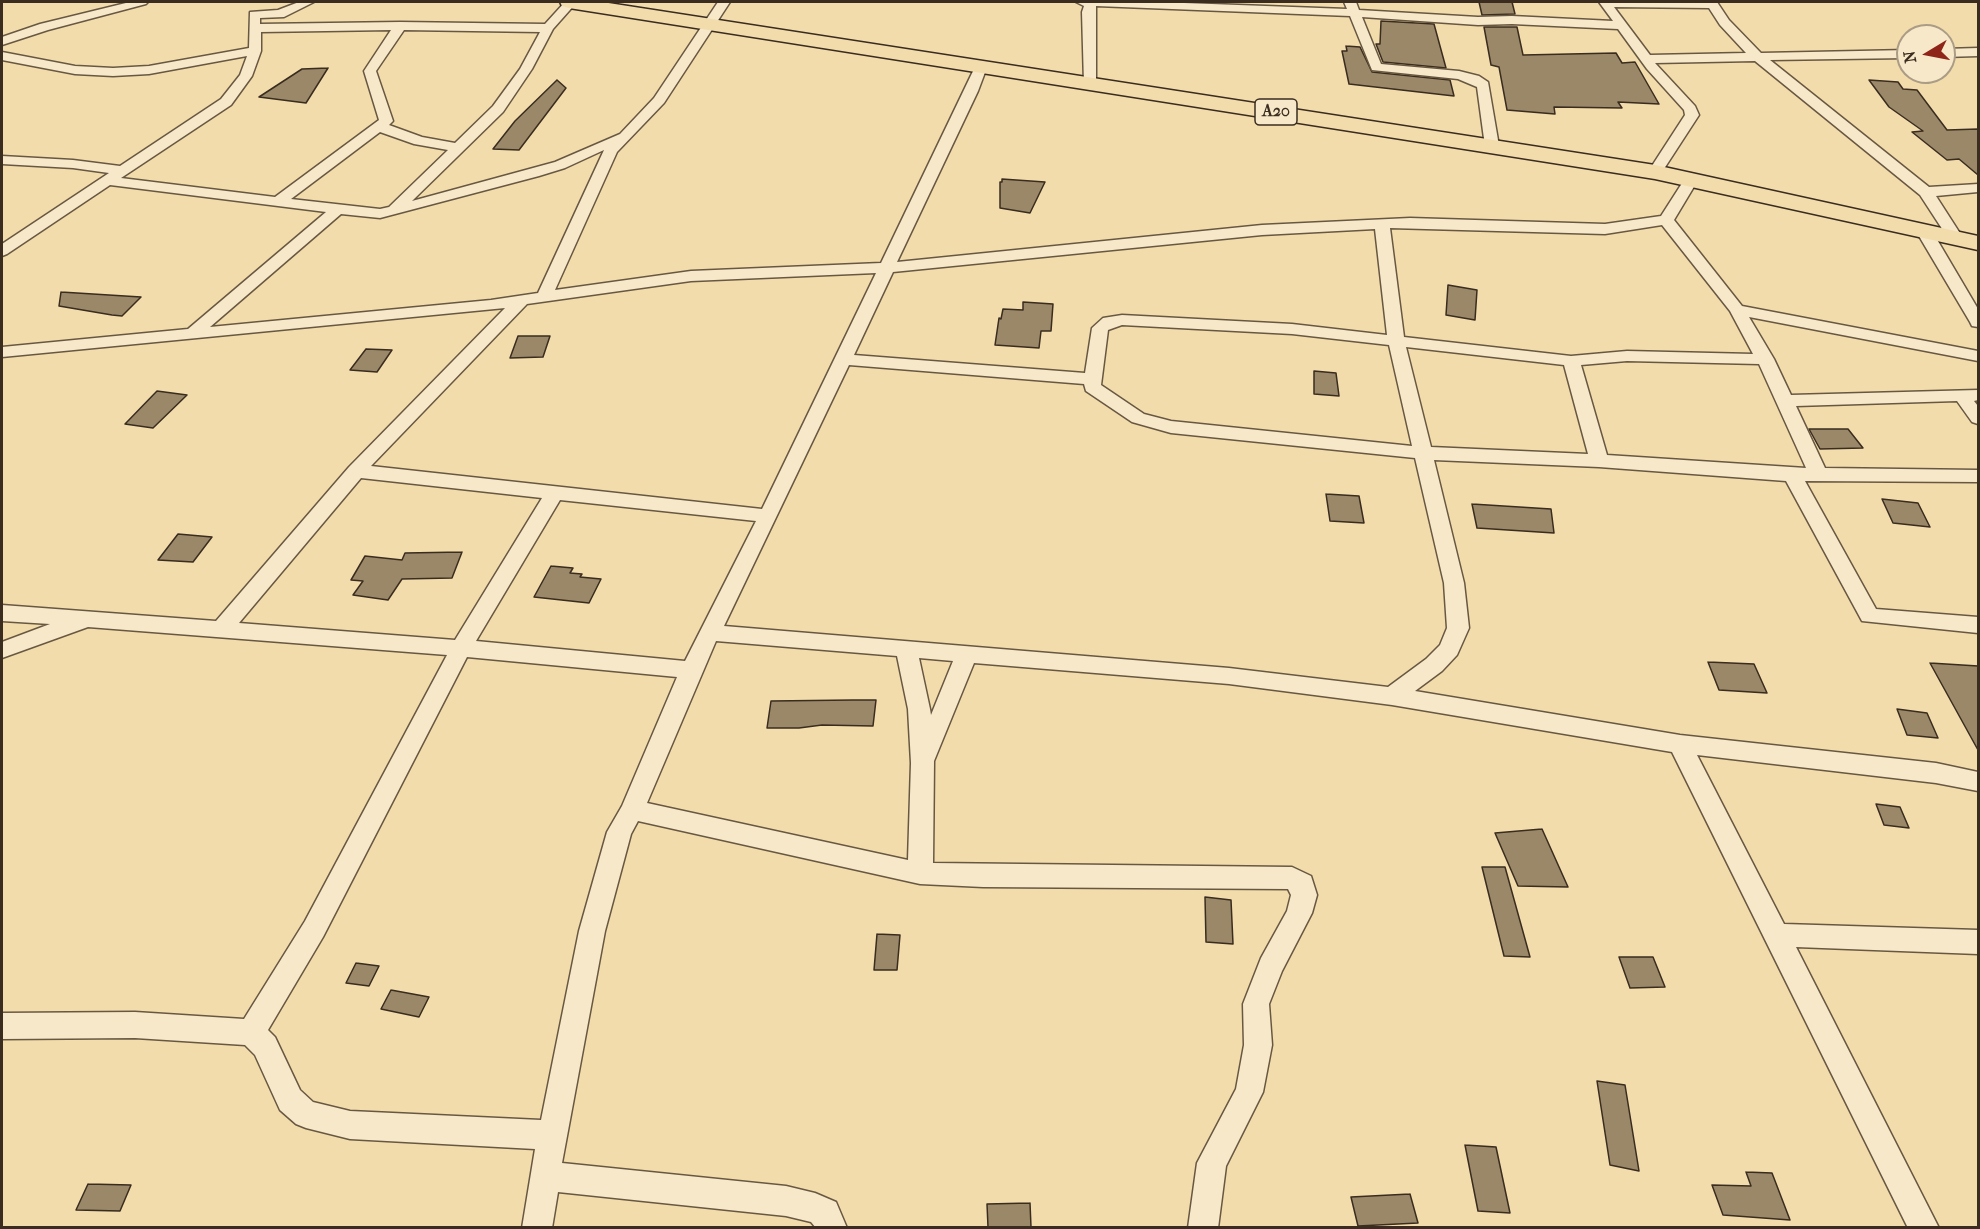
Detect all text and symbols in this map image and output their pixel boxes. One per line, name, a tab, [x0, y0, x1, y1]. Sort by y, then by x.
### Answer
north arrow	[1896, 24, 1956, 84]
text: N	[1899, 49, 1920, 65]
road number: A20	[1255, 99, 1297, 125]

